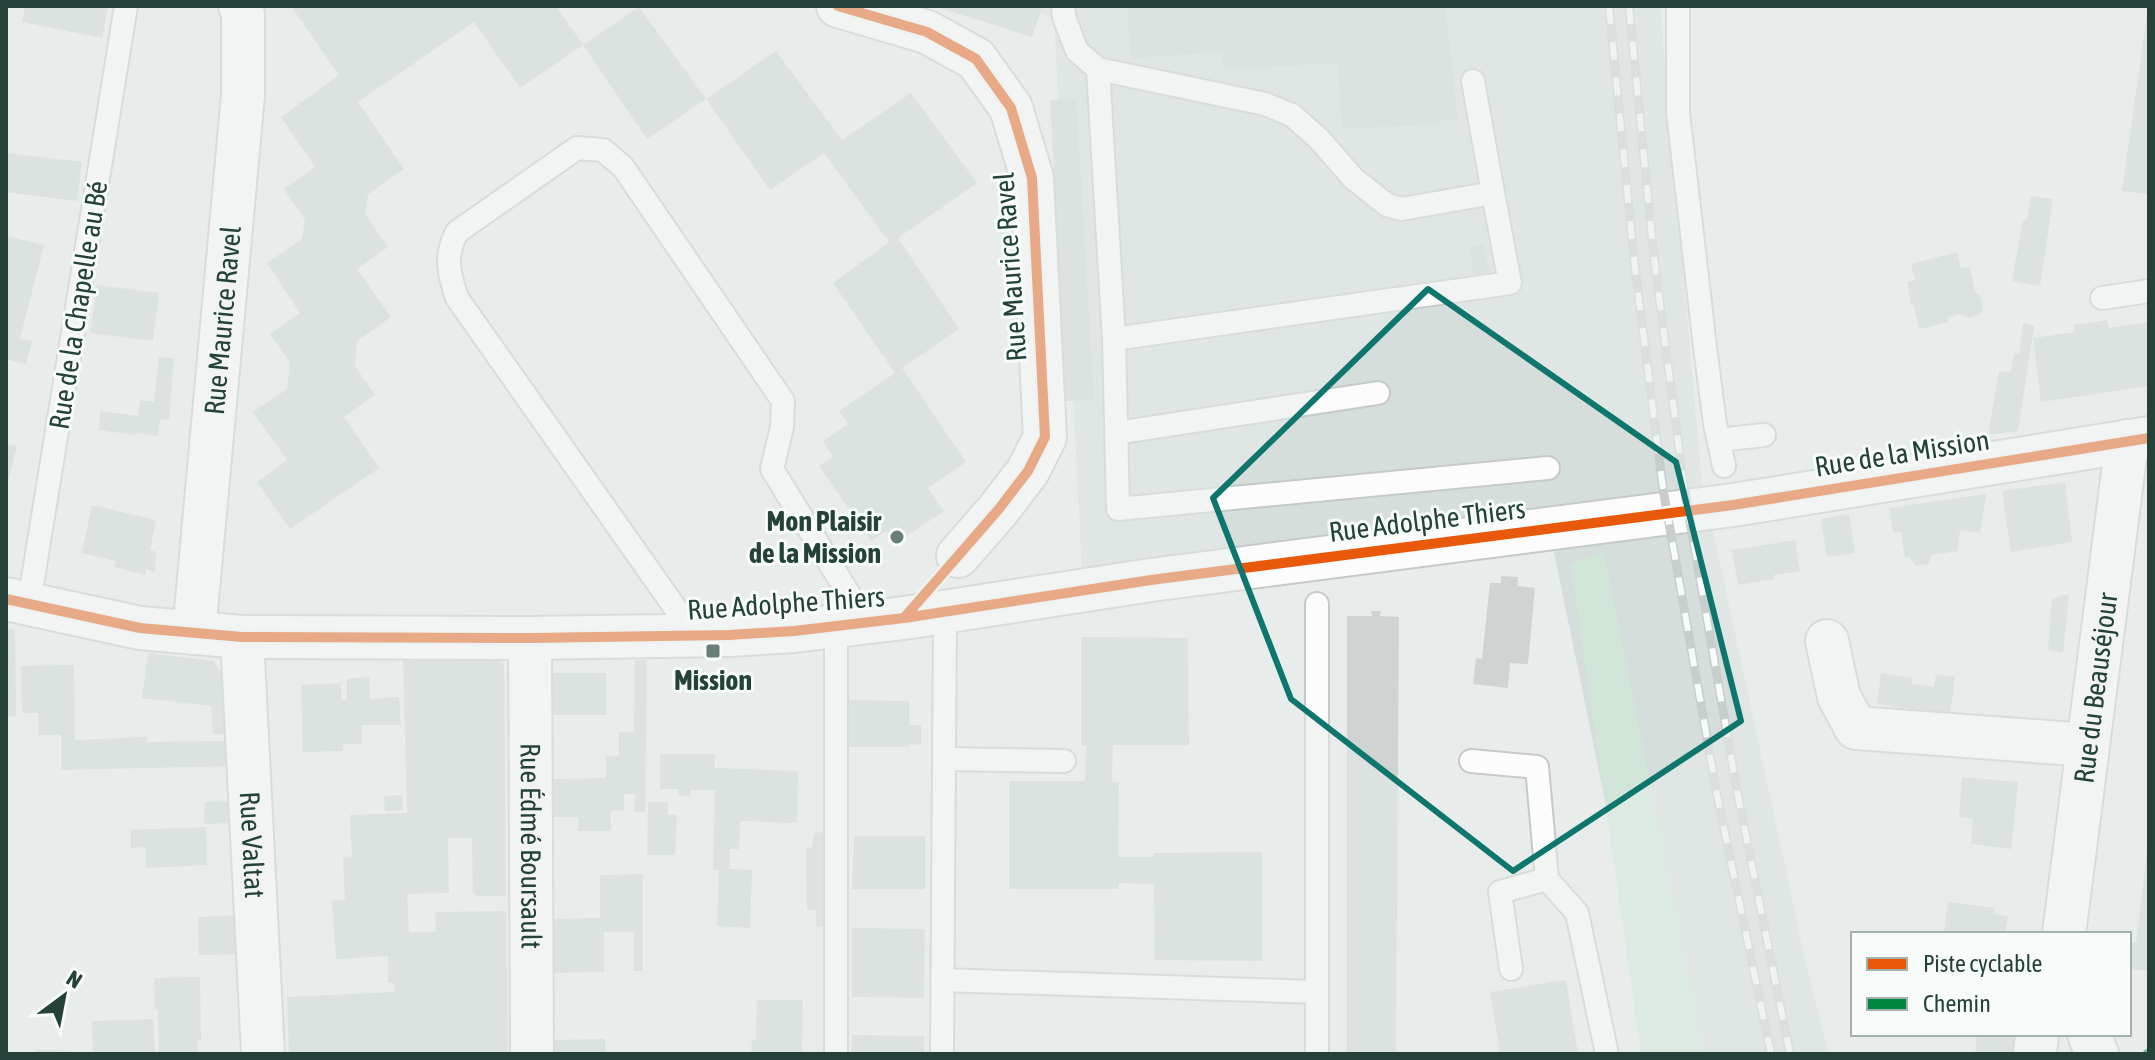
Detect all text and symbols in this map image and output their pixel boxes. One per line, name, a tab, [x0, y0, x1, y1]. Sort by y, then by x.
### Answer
street label: Rue Maurice Ravel	[987, 171, 1033, 363]
street label: Rue de la Chapelle au Bé	[43, 179, 113, 431]
street label: Rue Maurice Ravel	[198, 224, 247, 416]
street label: Rue de la Mission	[1812, 423, 1992, 483]
street label: Rue Adolphe Thiers	[1327, 492, 1527, 548]
place label: Mon Plaisir de la Mission	[749, 505, 882, 569]
marker: Mon Plaisir de la Mission	[888, 528, 906, 546]
street label: Rue Adolphe Thiers	[686, 580, 886, 626]
street label: Rue du Beauséjour	[2067, 590, 2124, 785]
marker: Mission	[704, 642, 722, 660]
place label: Mission	[674, 664, 752, 696]
street label: Rue Édmé Boursault	[515, 743, 547, 949]
street label: Rue Valtat	[234, 791, 271, 899]
legend	[1851, 932, 2131, 1036]
text: Piste cyclable	[1923, 950, 2042, 977]
north arrow	[24, 956, 104, 1036]
text: N	[62, 965, 87, 994]
text: Chemin	[1923, 990, 1991, 1017]

